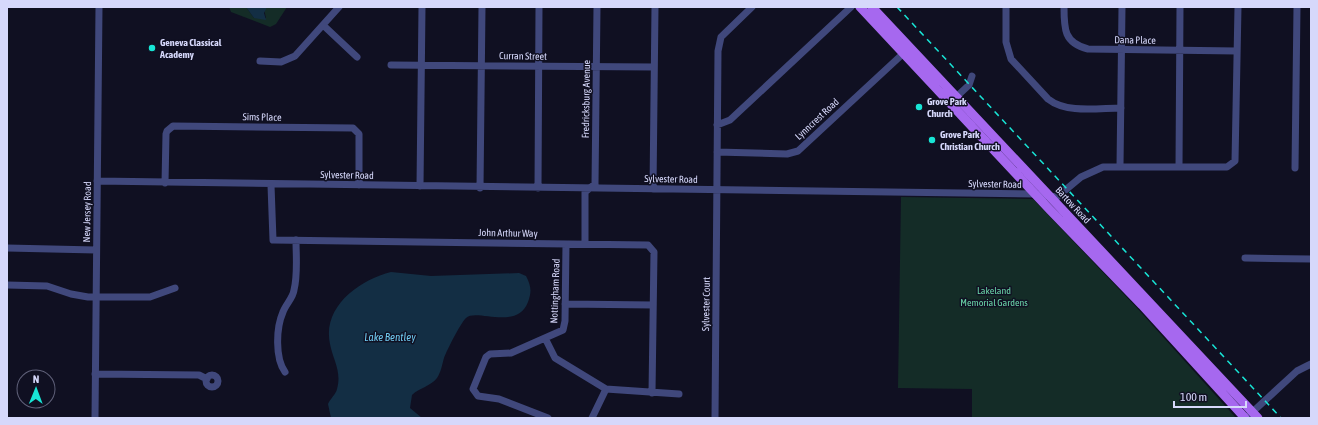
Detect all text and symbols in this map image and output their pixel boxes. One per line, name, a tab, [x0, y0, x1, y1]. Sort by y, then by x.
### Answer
street label: Dana Place	[1114, 34, 1156, 46]
place label: Geneva Classical Academy	[159, 37, 222, 60]
marker: Geneva Classical Academy	[147, 43, 157, 53]
street label: Curran Street	[499, 50, 547, 62]
street label: Fredricksburg Avenue	[580, 59, 592, 138]
street label: Lynncrest Road	[793, 96, 841, 142]
place label: Grove Park Church	[927, 96, 967, 119]
marker: Grove Park Church	[914, 102, 924, 112]
street label: Sims Place	[242, 111, 282, 123]
place label: Grove Park Christian Church	[940, 129, 1000, 152]
marker: Grove Park Christian Church	[927, 135, 937, 145]
street label: Sylvester Road	[320, 169, 374, 181]
street label: Sylvester Road	[644, 173, 698, 185]
street label: Sylvester Road	[968, 178, 1022, 190]
street label: New Jersey Road	[81, 181, 93, 243]
street label: Bartow Road	[1053, 184, 1093, 226]
street label: John Arthur Way	[478, 227, 538, 239]
street label: Nottingham Road	[548, 258, 562, 324]
street label: Sylvester Court	[700, 277, 712, 331]
park label: Lakeland Memorial Gardens	[960, 285, 1028, 308]
water label: Lake Bentley	[364, 331, 416, 343]
north arrow	[16, 369, 56, 409]
text: N	[33, 373, 40, 385]
scale bar	[1174, 383, 1246, 409]
text: 100 m	[1180, 390, 1207, 404]

